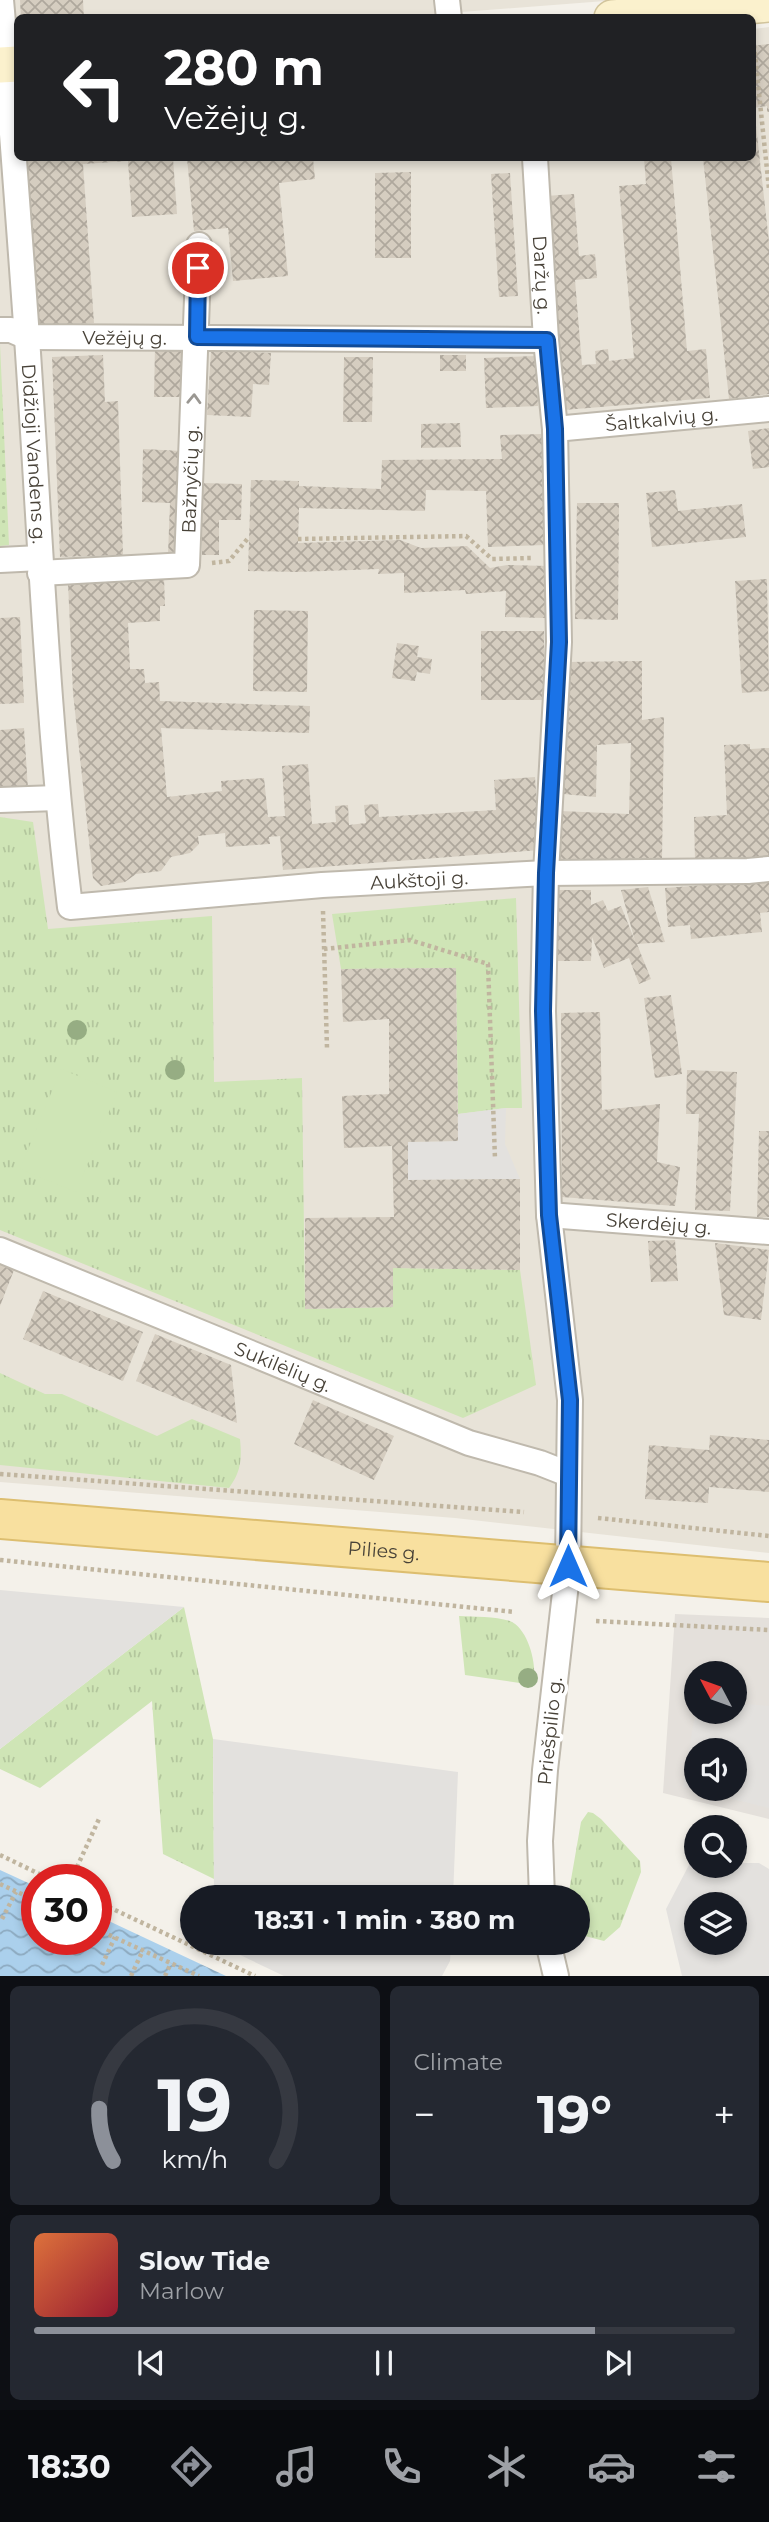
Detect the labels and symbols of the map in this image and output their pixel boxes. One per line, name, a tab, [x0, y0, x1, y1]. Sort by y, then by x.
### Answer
street label: Daržų g.	[528, 235, 556, 315]
pin	[168, 238, 228, 298]
street label: Vežėjų g.	[82, 326, 167, 349]
street label: Didžioji Vandens g.	[17, 363, 51, 545]
one-way arrow	[186, 393, 201, 404]
street label: Šaltkalvių g.	[604, 402, 719, 436]
street label: Bažnyčių g.	[177, 425, 204, 534]
street label: Aukštoji g.	[370, 866, 469, 894]
street label: Skerdėjų g.	[605, 1208, 712, 1239]
street label: Sukilėlių g.	[231, 1336, 335, 1397]
position arrow	[531, 1529, 605, 1603]
street label: Pilies g.	[347, 1536, 420, 1565]
north arrow	[684, 1661, 747, 1724]
street label: Priešpilio g.	[533, 1676, 567, 1786]
speed limit sign: 30	[21, 1864, 112, 1955]

